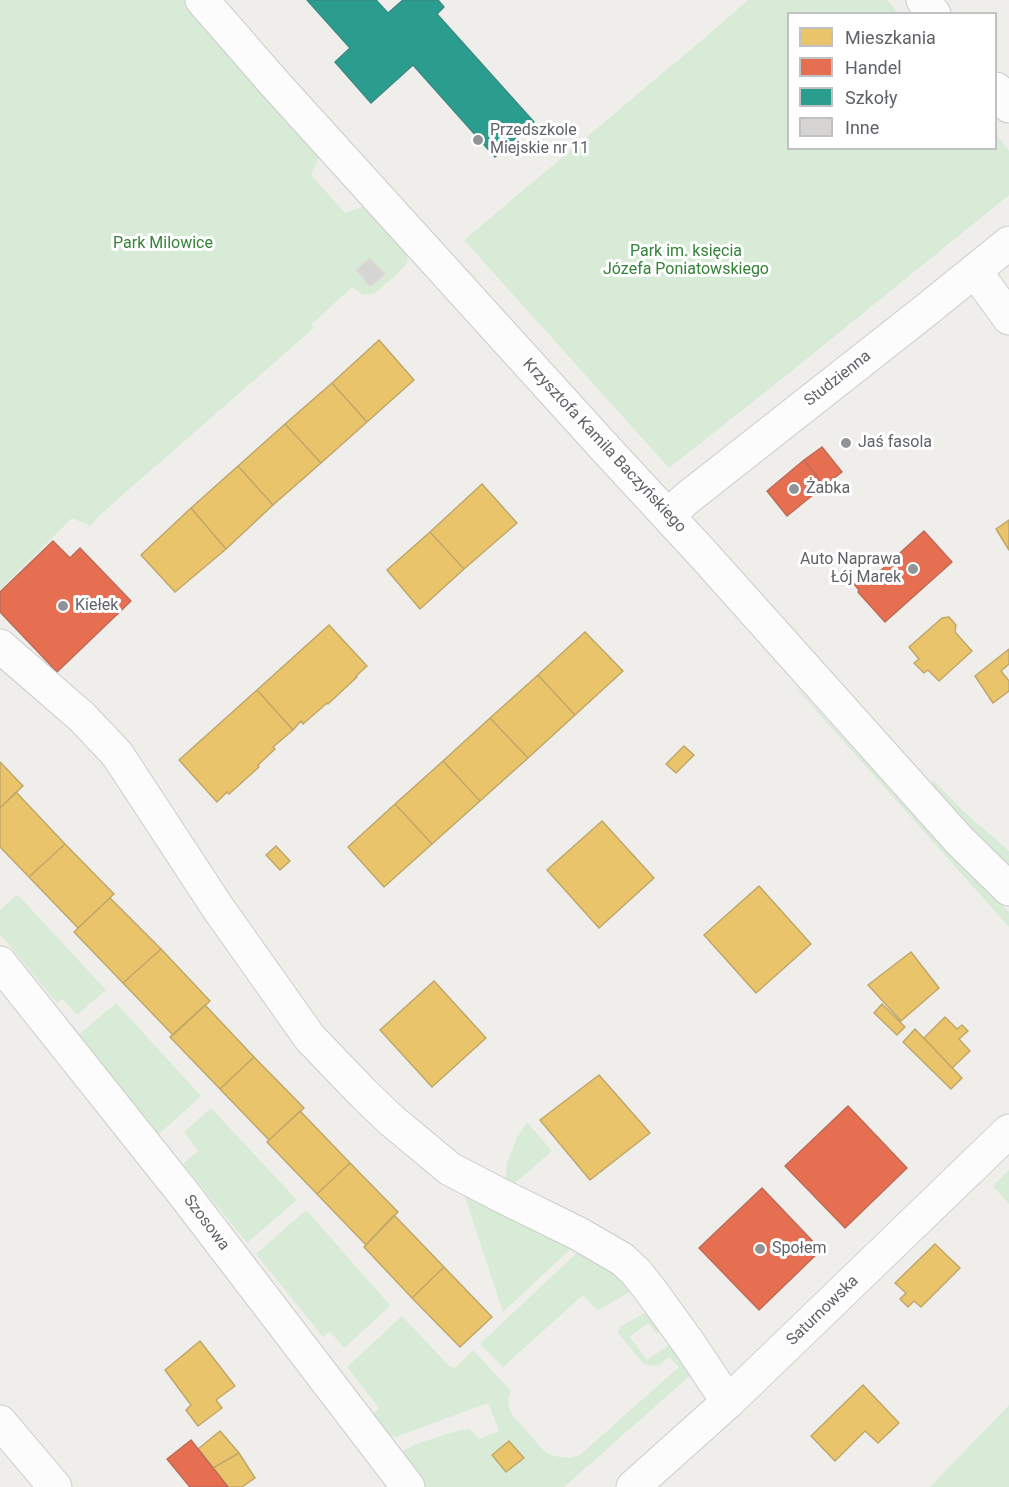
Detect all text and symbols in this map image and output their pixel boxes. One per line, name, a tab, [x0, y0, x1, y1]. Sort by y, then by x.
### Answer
legend	[787, 12, 997, 150]
text: Mieszkania	[845, 27, 936, 48]
text: Handel	[845, 57, 902, 78]
text: Szkoły	[845, 87, 897, 108]
text: Inne	[845, 117, 879, 138]
place label: Przedszkole Miejskie nr 11	[490, 121, 589, 159]
marker: Przedszkole Miejskie nr 11	[471, 133, 485, 147]
park label: Park Milowice	[113, 234, 213, 254]
park label: Park im. księcia Józefa Poniatowskiego	[603, 242, 769, 280]
street label: Studzienna	[801, 347, 875, 411]
street label: Krzysztofa Kamila Baczyńskiego	[518, 355, 690, 537]
place label: Jaś fasola	[858, 433, 932, 453]
marker: Jaś fasola	[839, 436, 853, 450]
place label: Żabka	[806, 479, 850, 499]
marker: Żabka	[787, 482, 801, 496]
place label: Auto Naprawa Łój Marek	[800, 550, 901, 588]
marker: Auto Naprawa Łój Marek	[906, 562, 920, 576]
place label: Kiełek	[75, 596, 118, 616]
marker: Kiełek	[56, 599, 70, 613]
street label: Szosowa	[179, 1191, 233, 1255]
place label: Społem	[772, 1239, 826, 1259]
marker: Społem	[753, 1242, 767, 1256]
street label: Saturnowska	[783, 1272, 863, 1350]

